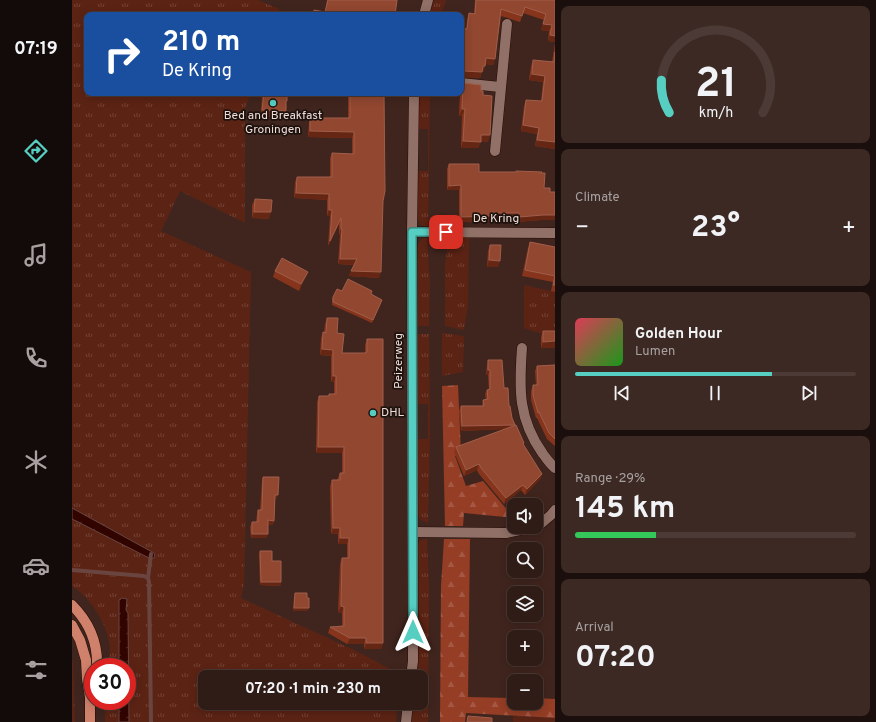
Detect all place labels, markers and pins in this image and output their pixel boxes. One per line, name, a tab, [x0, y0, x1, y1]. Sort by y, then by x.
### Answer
marker: Bed and Breakfast Groningen	[268, 98, 278, 108]
place label: Bed and Breakfast Groningen	[224, 108, 322, 138]
pin	[429, 215, 463, 249]
place label: DHL	[381, 405, 404, 421]
marker: DHL	[368, 408, 378, 418]

